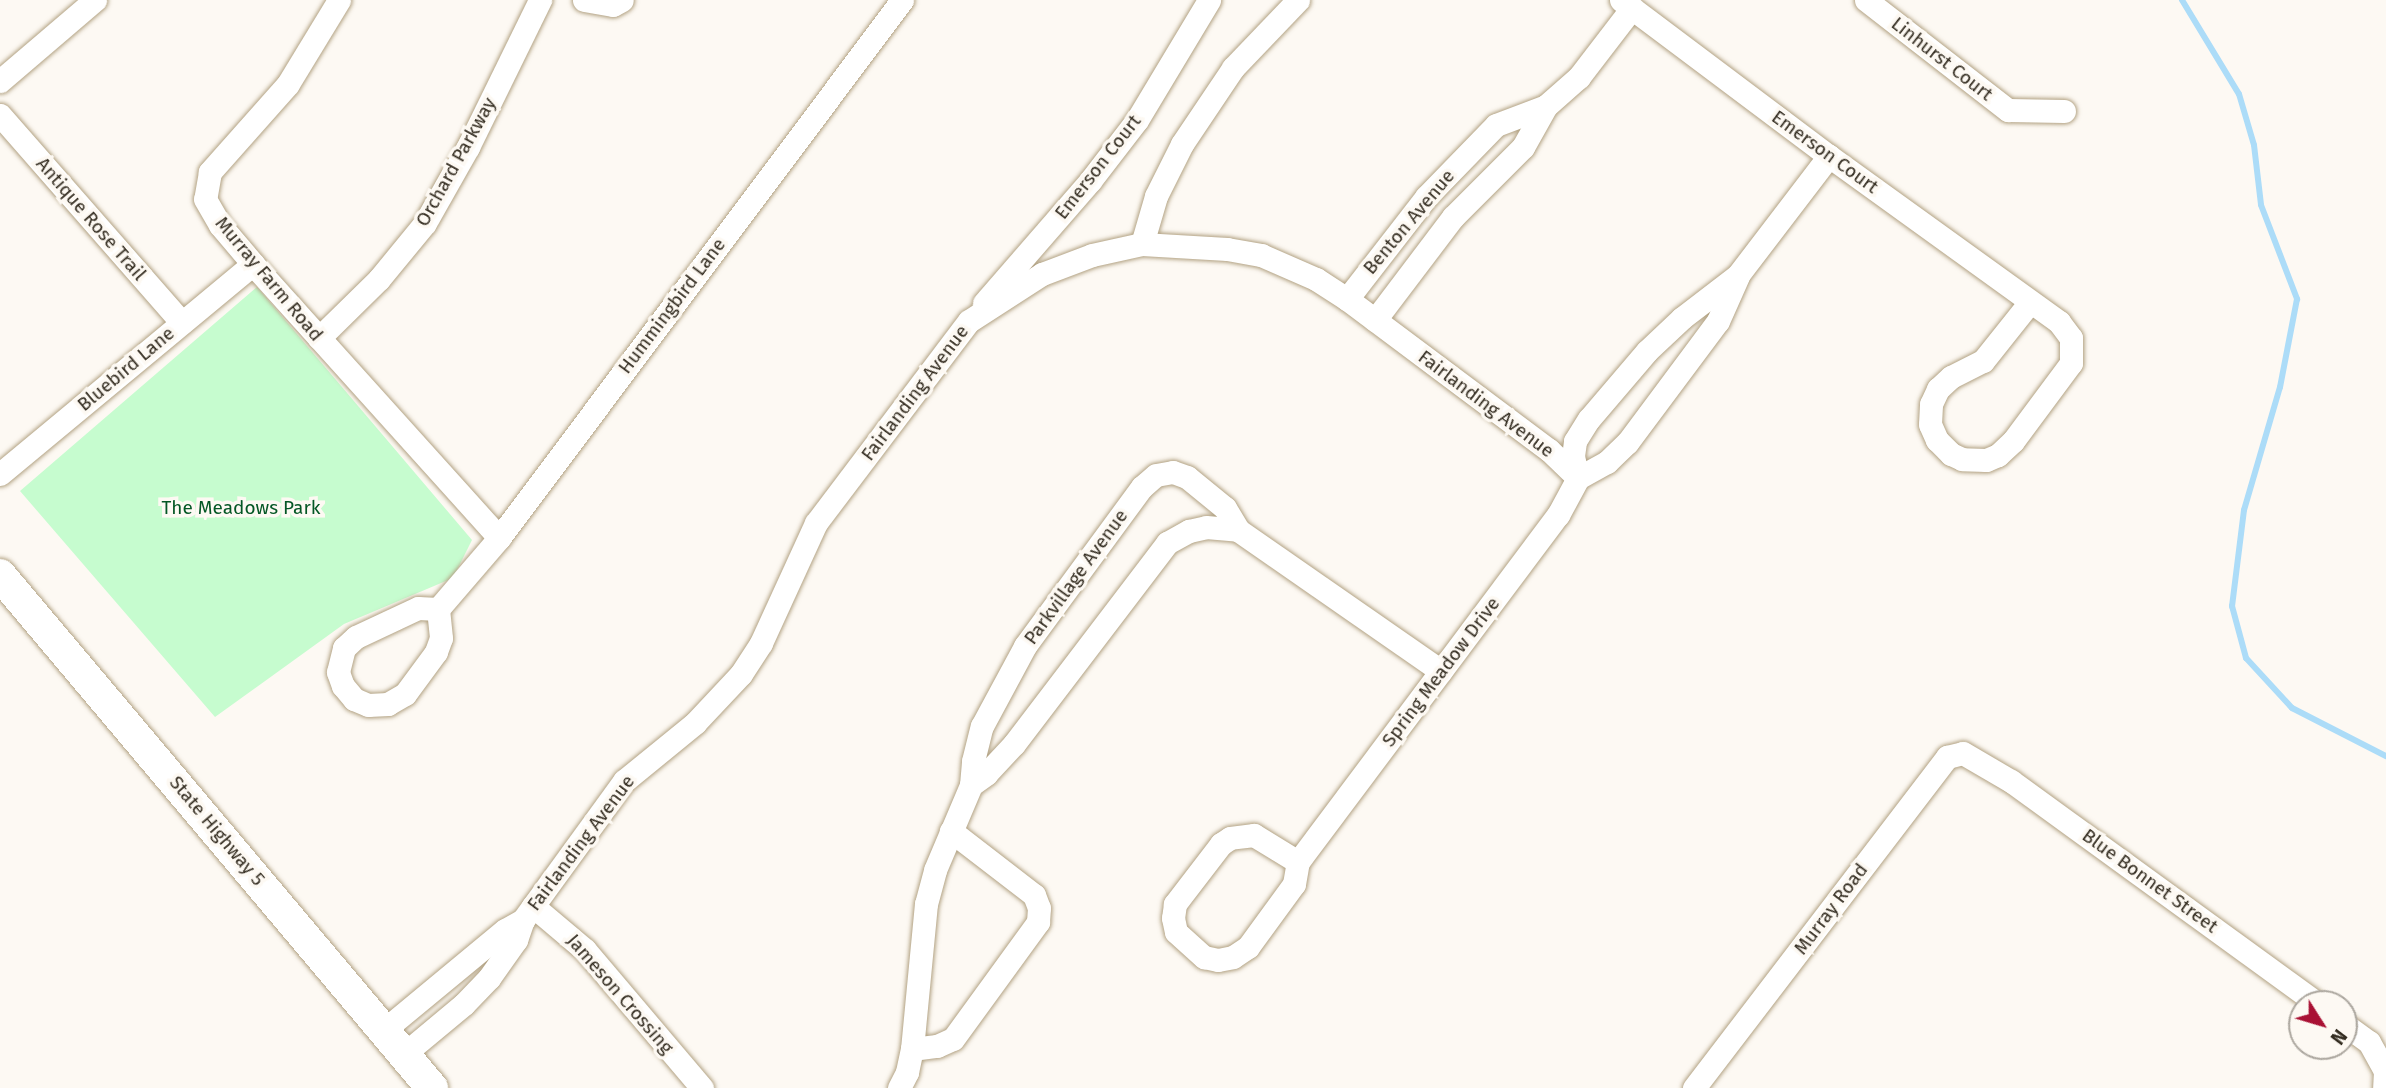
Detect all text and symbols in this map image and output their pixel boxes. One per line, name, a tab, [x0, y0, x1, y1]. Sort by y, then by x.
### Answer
street label: Linhurst Court	[1887, 12, 1997, 106]
street label: Orchard Parkway	[411, 94, 501, 230]
street label: Emerson Court	[1767, 106, 1883, 198]
street label: Emerson Court	[1050, 110, 1146, 224]
street label: Antique Rose Trail	[31, 153, 151, 285]
street label: Benton Avenue	[1359, 165, 1459, 279]
street label: Murray Farm Road	[210, 212, 328, 346]
street label: Hummingbird Lane	[614, 234, 730, 378]
street label: Fairlanding Avenue	[857, 321, 973, 465]
street label: Bluebird Lane	[73, 322, 179, 416]
street label: Fairlanding Avenue	[1414, 346, 1558, 462]
park label: The Meadows Park	[161, 497, 321, 519]
street label: Parkvillage Avenue	[1019, 505, 1133, 649]
street label: Spring Meadow Drive	[1377, 593, 1505, 751]
street label: Fairlanding Avenue	[523, 771, 639, 915]
street label: State Highway 5	[165, 772, 269, 890]
street label: Blue Bonnet Street	[2078, 824, 2222, 938]
street label: Murray Road	[1789, 859, 1873, 959]
street label: Jameson Crossing	[562, 930, 678, 1058]
north arrow	[2288, 990, 2358, 1060]
text: N	[2326, 1025, 2352, 1049]

